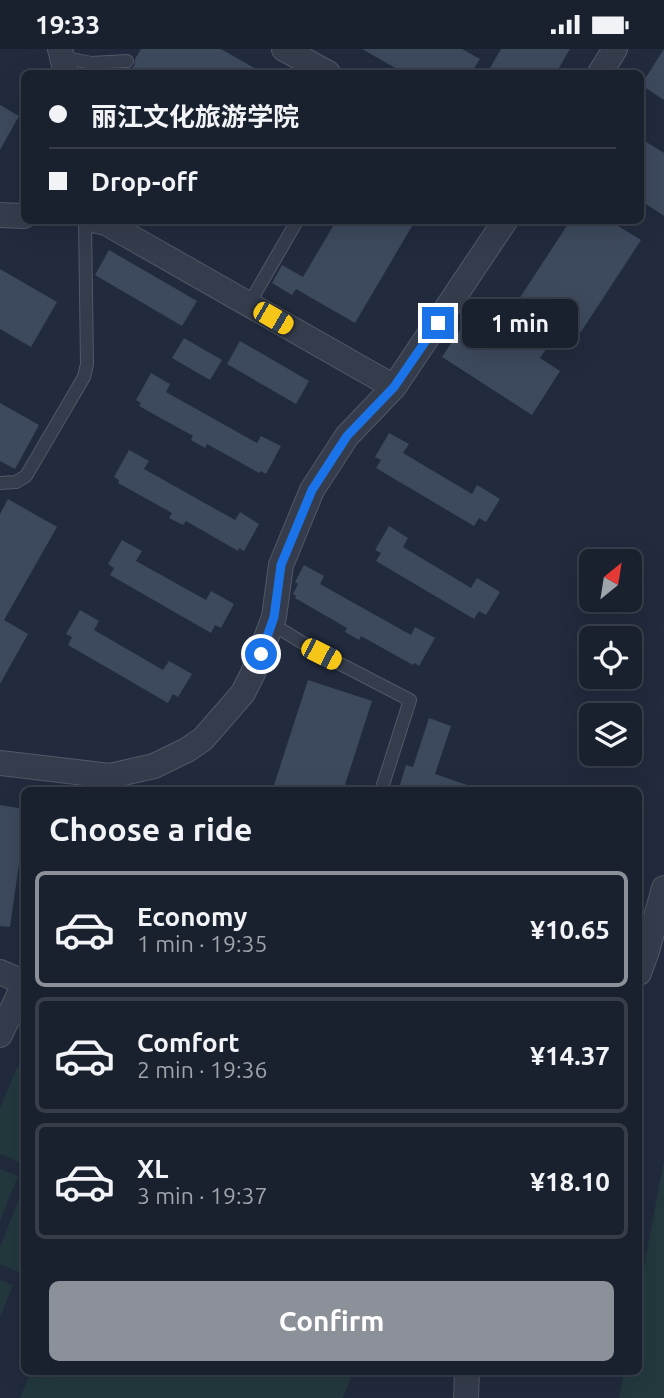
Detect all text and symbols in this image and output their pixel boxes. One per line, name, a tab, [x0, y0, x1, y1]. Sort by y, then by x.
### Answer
text: 19:33	[35, 10, 100, 39]
text: 丽江文化旅游学院	[91, 102, 299, 131]
text: Drop-off	[91, 167, 198, 196]
car	[250, 298, 297, 338]
callout: 1 min	[462, 299, 578, 347]
route end	[422, 307, 454, 339]
text: 1 min	[491, 311, 549, 336]
north arrow	[579, 549, 642, 613]
map controls	[579, 549, 642, 766]
button: locate	[579, 626, 642, 689]
car	[298, 635, 345, 673]
route start	[245, 638, 277, 670]
button: layers	[579, 703, 642, 766]
text: Choose a ride	[49, 811, 252, 847]
icon: car	[53, 898, 116, 961]
text: Economy	[137, 902, 247, 931]
text: ¥10.65	[530, 915, 610, 944]
text: 1 min · 19:35	[137, 931, 268, 956]
icon: car	[53, 1024, 116, 1087]
text: Comfort	[137, 1028, 240, 1057]
text: ¥14.37	[530, 1041, 610, 1070]
text: 2 min · 19:36	[137, 1057, 268, 1082]
icon: car	[53, 1150, 116, 1213]
text: XL	[137, 1154, 168, 1183]
text: ¥18.10	[530, 1167, 610, 1196]
text: 3 min · 19:37	[137, 1183, 268, 1208]
button: Confirm	[49, 1281, 614, 1361]

